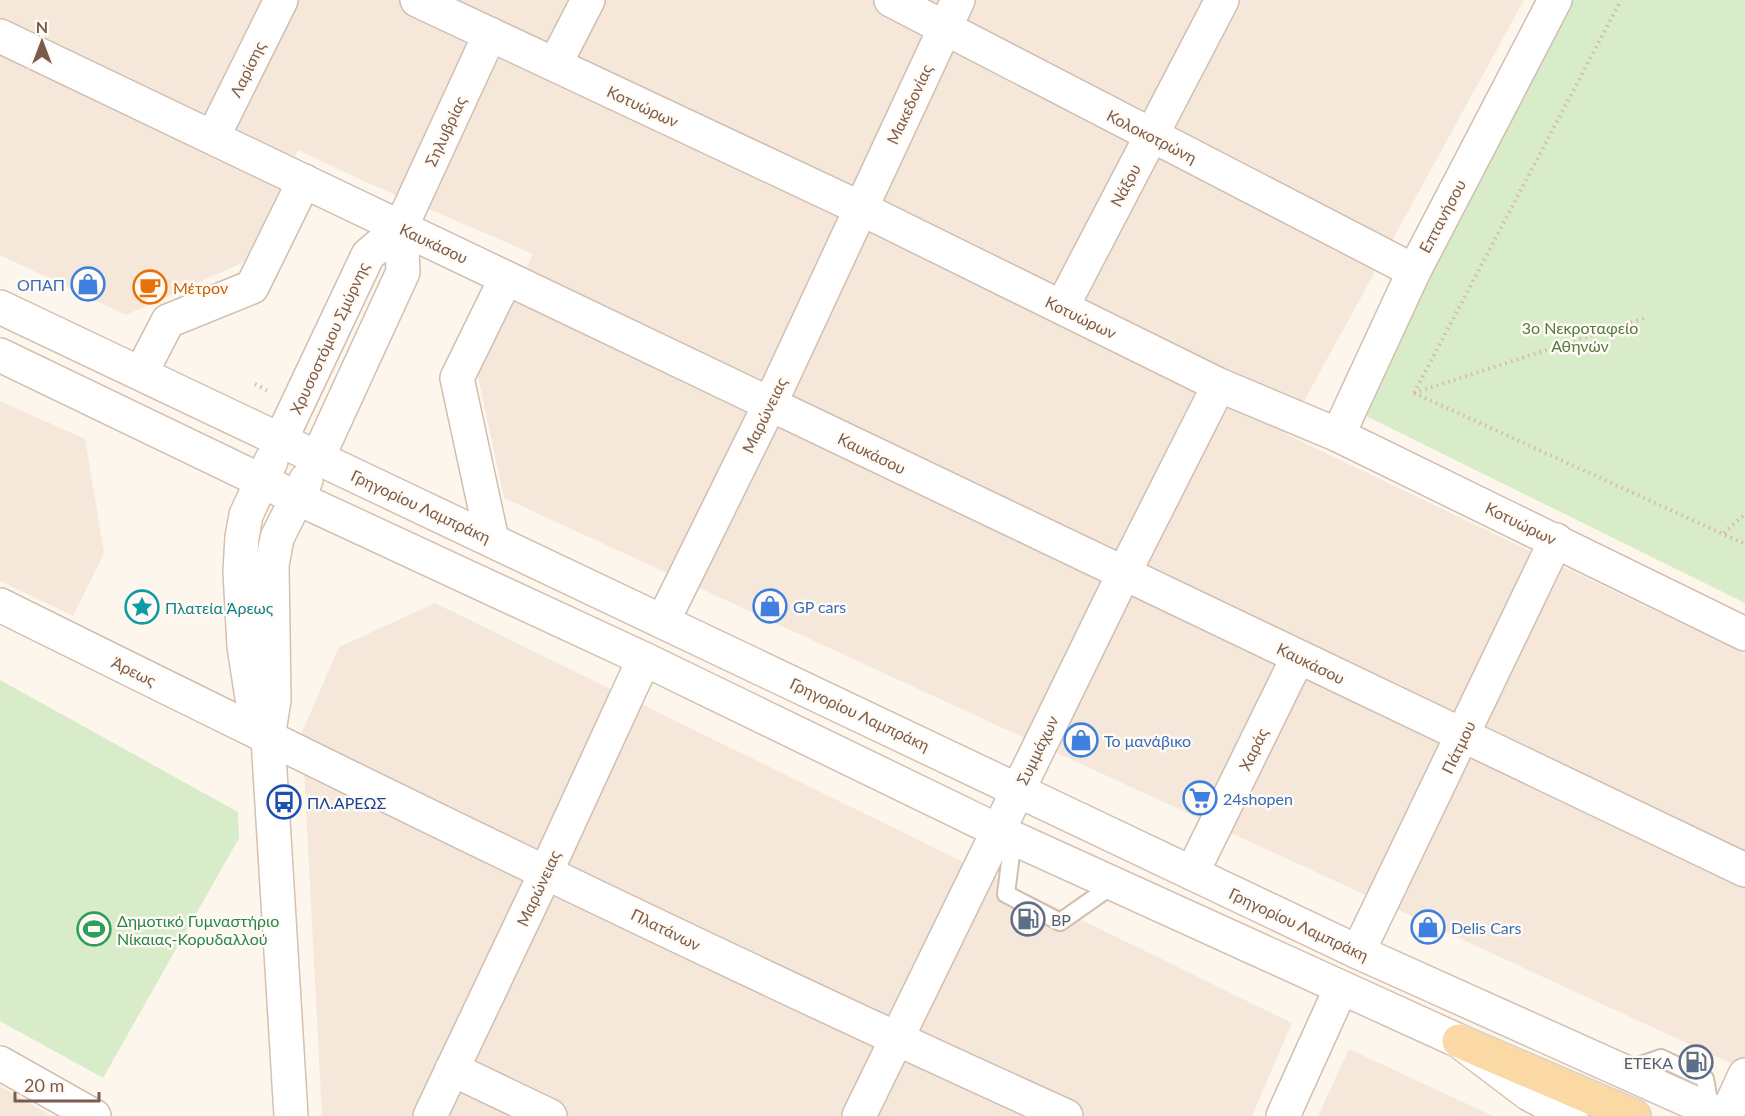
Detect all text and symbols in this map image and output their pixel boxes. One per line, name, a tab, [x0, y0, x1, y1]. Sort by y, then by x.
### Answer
north arrow	[12, 12, 72, 72]
text: N	[36, 17, 48, 36]
street label: Λαρίσης	[225, 38, 269, 100]
street label: Μακεδονίας	[882, 60, 936, 147]
street label: Κοτυώρων	[604, 81, 682, 131]
street label: Σηλυβρίας	[420, 92, 470, 169]
street label: Κολοκοτρώνη	[1104, 105, 1200, 167]
street label: Νάξου	[1106, 160, 1145, 210]
street label: Επτανήσου	[1415, 176, 1469, 256]
street label: Καυκάσου	[397, 219, 471, 267]
street label: Χρυσοστόμου Σμύρνης	[285, 258, 373, 417]
shop icon: ΟΠΑΠ	[70, 266, 106, 302]
cafe icon: Μέτρον	[132, 269, 168, 305]
place label: ΟΠΑΠ	[17, 275, 65, 294]
place label: Μέτρον	[173, 278, 228, 297]
street label: Κοτυώρων	[1042, 292, 1120, 342]
park label: 3ο Νεκροταφείο Αθηνών	[1522, 318, 1638, 355]
street label: Μαρώνειας	[738, 374, 791, 456]
street label: Καυκάσου	[835, 428, 909, 478]
street label: Γρηγορίου Λαμπράκη	[348, 465, 494, 547]
street label: Κοτυώρων	[1482, 498, 1560, 548]
shop icon: GP cars	[752, 588, 788, 624]
place icon: Πλατεία Άρεως	[124, 589, 160, 625]
place label: GP cars	[793, 597, 846, 616]
place label: Πλατεία Άρεως	[165, 598, 274, 617]
street label: Καυκάσου	[1274, 638, 1348, 688]
street label: Άρεως	[109, 652, 160, 690]
street label: Γρηγορίου Λαμπράκη	[787, 673, 933, 755]
street label: Συμμάχων	[1012, 712, 1062, 788]
street label: Πάτμου	[1437, 718, 1479, 776]
shop icon: Το μανάβικο	[1063, 722, 1099, 758]
street label: Χαράς	[1235, 724, 1272, 773]
place label: Το μανάβικο	[1104, 731, 1191, 750]
supermarket icon: 24shopen	[1182, 780, 1218, 816]
bus stop icon: ΠΛ.ΑΡΕΩΣ	[266, 784, 302, 820]
place label: 24shopen	[1223, 789, 1293, 808]
place label: ΠΛ.ΑΡΕΩΣ	[307, 793, 386, 812]
street label: Μαρώνειας	[512, 846, 564, 929]
street label: Γρηγορίου Λαμπράκη	[1226, 883, 1372, 965]
fuel station icon: BP	[1010, 901, 1046, 937]
street label: Πλατάνων	[628, 904, 704, 954]
shop icon: Delis Cars	[1410, 909, 1446, 945]
place label: BP	[1051, 910, 1071, 929]
sports icon: Δημοτικό Γυμναστήριο Νίκαιας-Κορυδαλλού	[76, 911, 112, 947]
place label: Δημοτικό Γυμναστήριο Νίκαιας-Κορυδαλλού	[117, 911, 279, 948]
place label: Delis Cars	[1451, 918, 1522, 937]
fuel station icon: ΕΤΕΚΑ	[1678, 1044, 1714, 1080]
place label: ΕΤΕΚΑ	[1624, 1053, 1673, 1072]
scale bar	[15, 1065, 99, 1103]
text: 20 m	[24, 1074, 64, 1096]

